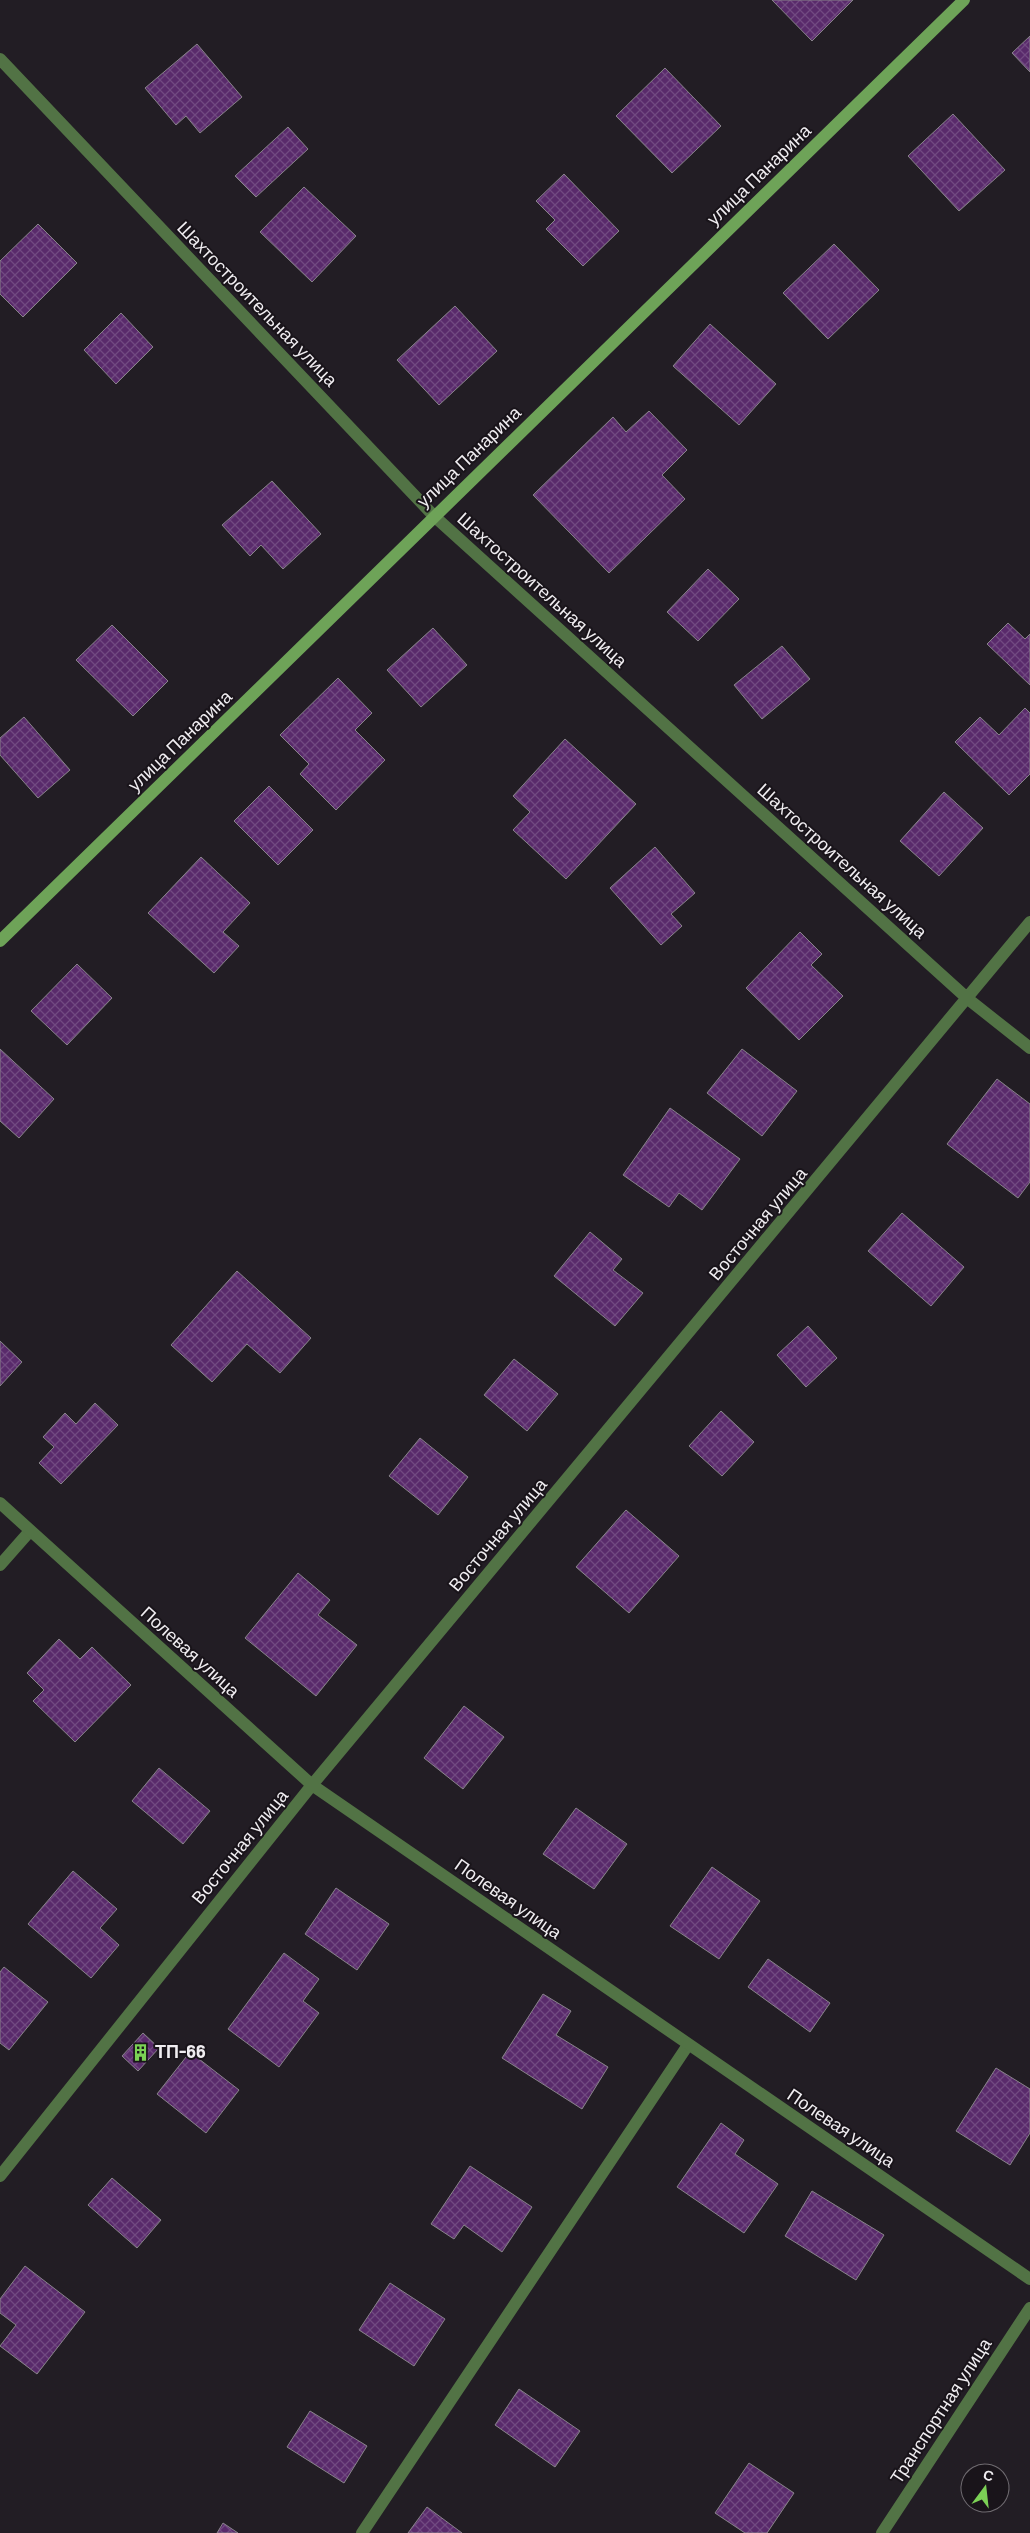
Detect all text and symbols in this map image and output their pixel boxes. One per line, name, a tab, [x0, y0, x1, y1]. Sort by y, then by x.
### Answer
street label: улица Панарина	[702, 118, 816, 229]
street label: Шахтостроительная улица	[173, 216, 343, 391]
street label: улица Панарина	[412, 400, 526, 511]
street label: Шахтостроительная улица	[453, 507, 633, 672]
street label: улица Панарина	[123, 684, 237, 795]
street label: Шахтостроительная улица	[753, 778, 933, 943]
street label: Восточная улица	[704, 1162, 812, 1284]
street label: Восточная улица	[444, 1473, 552, 1595]
street label: Полевая улица	[137, 1601, 245, 1702]
street label: Восточная улица	[186, 1784, 293, 1908]
street label: Полевая улица	[451, 1853, 567, 1944]
place label: ТП-66	[155, 2040, 206, 2062]
building icon: ТП-66	[131, 2042, 151, 2062]
street label: Полевая улица	[783, 2083, 900, 2172]
street label: Транспортная улица	[885, 2333, 996, 2487]
north arrow	[960, 2463, 1010, 2513]
text: С	[981, 2465, 996, 2484]

